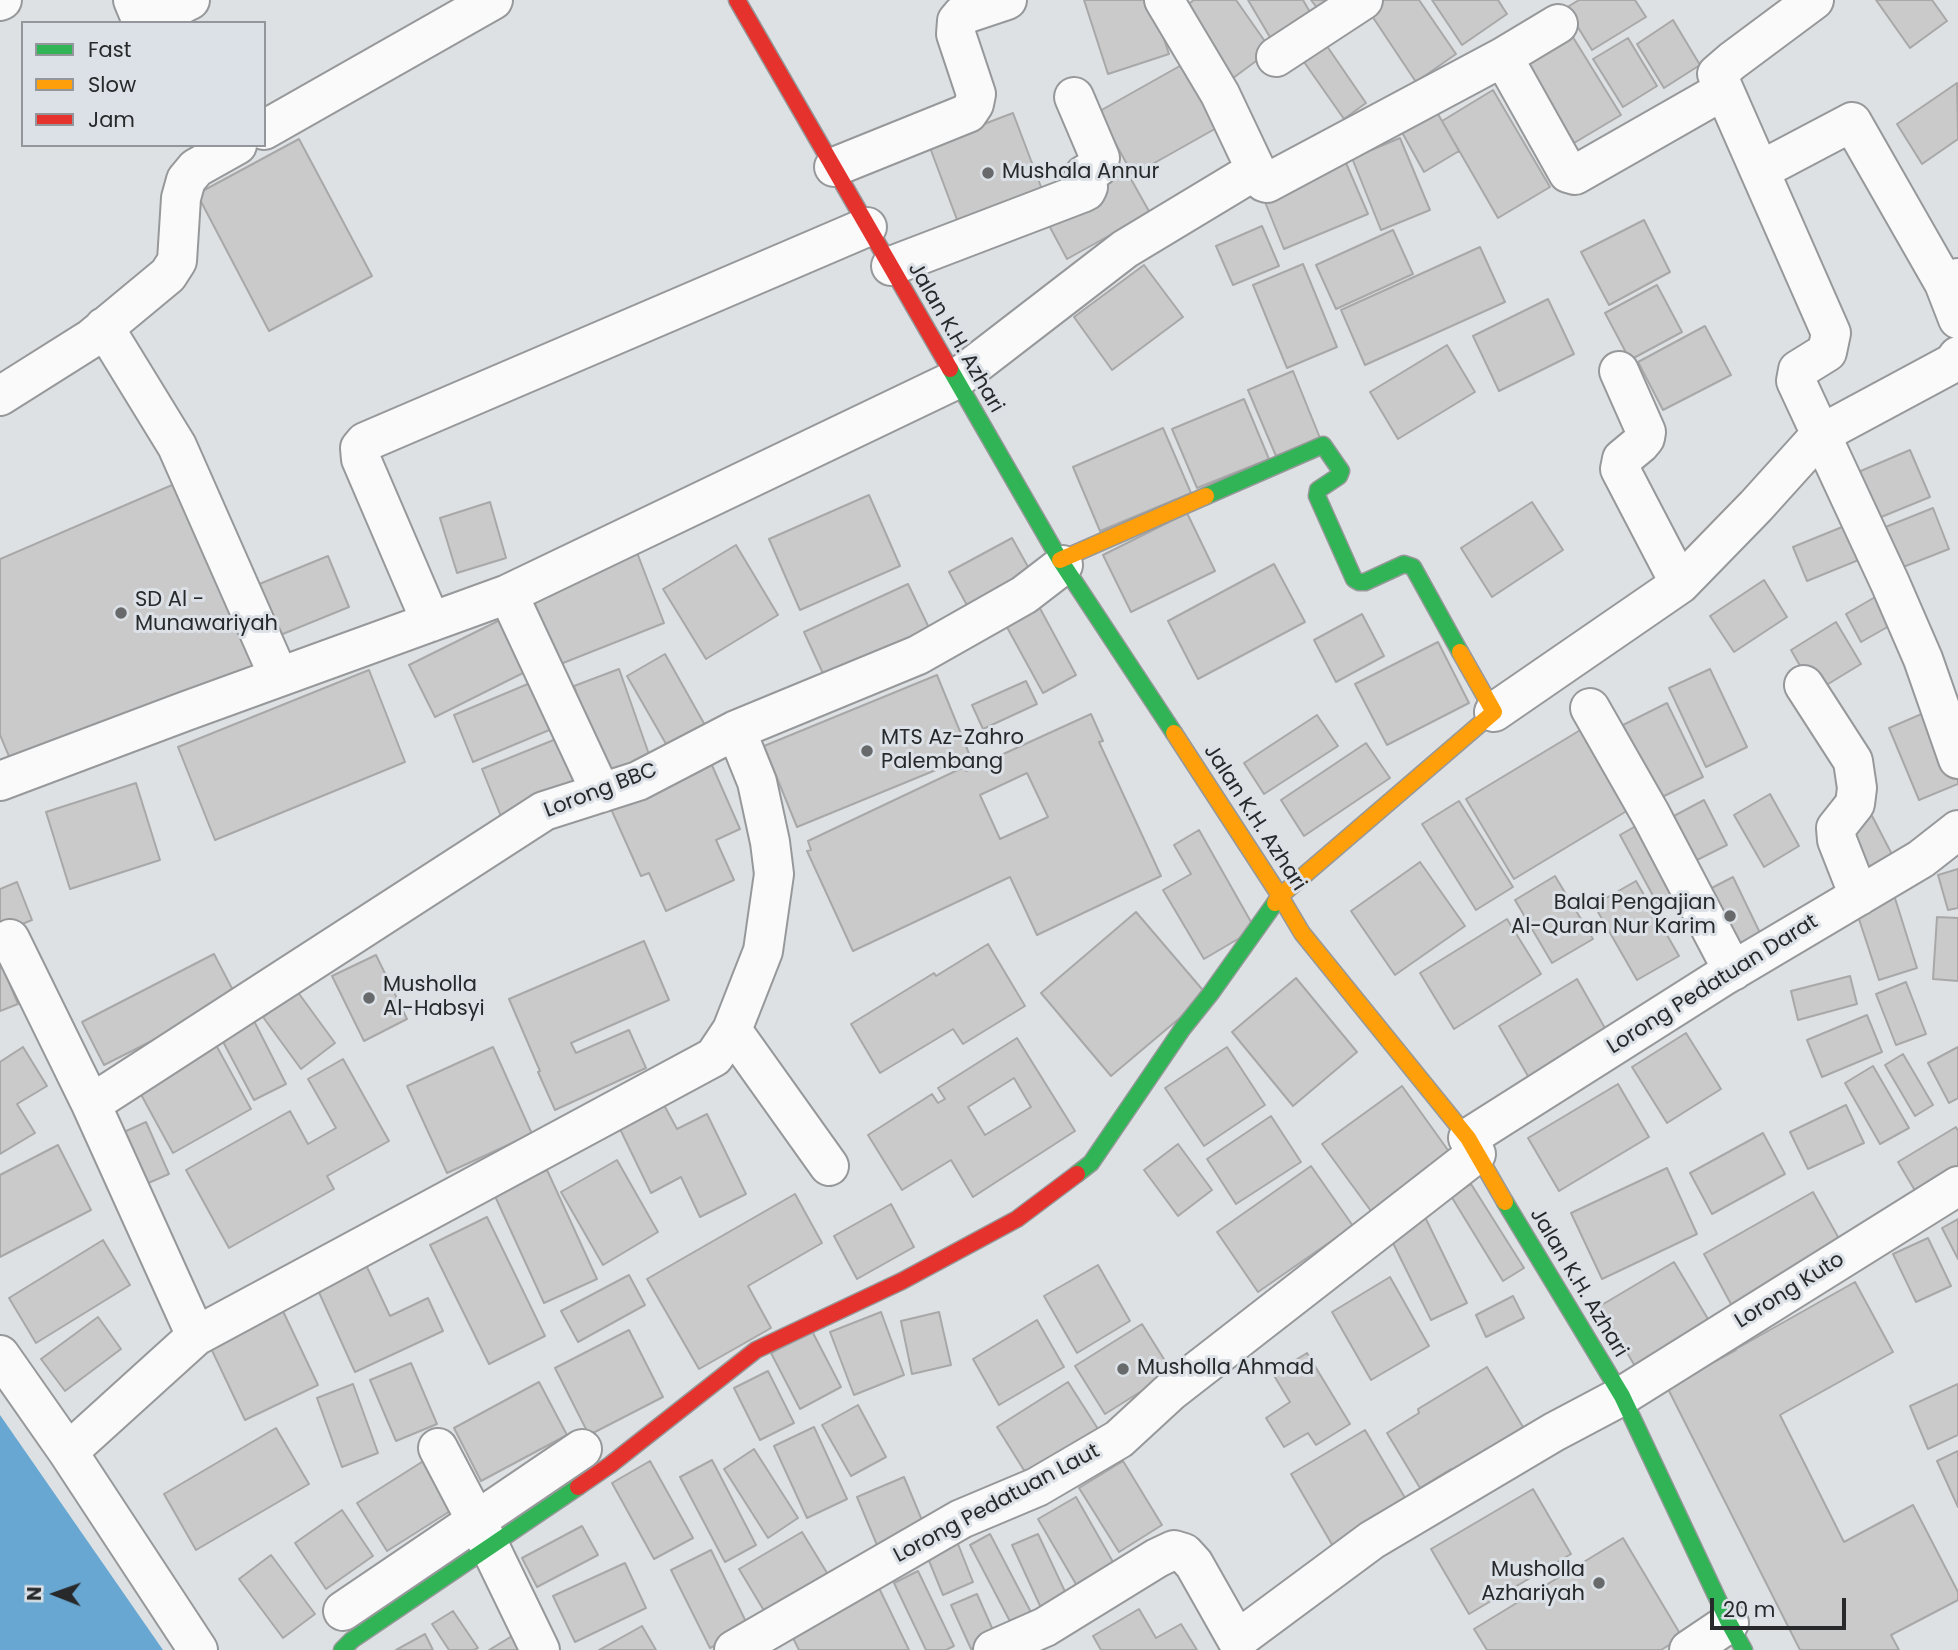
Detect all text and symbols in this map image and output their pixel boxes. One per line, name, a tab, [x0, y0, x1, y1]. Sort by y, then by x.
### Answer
legend	[21, 21, 266, 147]
text: Fast	[88, 35, 131, 64]
text: Slow	[88, 70, 136, 99]
text: Jam	[88, 105, 135, 134]
place label: Mushala Annur	[1002, 160, 1159, 186]
marker: Mushala Annur	[980, 165, 996, 181]
street label: Jalan K.H. Azhari	[902, 258, 1008, 418]
place label: SD Al - Munawariyah	[135, 588, 278, 638]
marker: SD Al - Munawariyah	[113, 605, 129, 621]
place label: MTS Az-Zahro Palembang	[881, 726, 1024, 776]
street label: Jalan K.H. Azhari	[1197, 740, 1311, 896]
marker: MTS Az-Zahro Palembang	[859, 743, 875, 759]
street label: Lorong BBC	[541, 758, 661, 824]
place label: Balai Pengajian Al-Quran Nur Karim	[1511, 891, 1716, 941]
marker: Balai Pengajian Al-Quran Nur Karim	[1722, 908, 1738, 924]
street label: Lorong Pedatuan Darat	[1603, 910, 1823, 1060]
place label: Musholla Al-Habsyi	[383, 973, 485, 1023]
marker: Musholla Al-Habsyi	[361, 990, 377, 1006]
street label: Jalan K.H. Azhari	[1524, 1204, 1632, 1362]
street label: Lorong Kuto	[1731, 1247, 1849, 1335]
place label: Musholla Ahmad	[1137, 1356, 1314, 1382]
marker: Musholla Ahmad	[1115, 1361, 1131, 1377]
street label: Lorong Pedatuan Laut	[890, 1439, 1104, 1569]
place label: Musholla Azhariyah	[1481, 1558, 1585, 1608]
north arrow	[21, 1559, 91, 1629]
marker: Musholla Azhariyah	[1591, 1575, 1607, 1591]
scale bar	[1713, 1584, 1850, 1628]
text: N	[21, 1586, 48, 1601]
text: 20 m	[1723, 1595, 1776, 1624]

